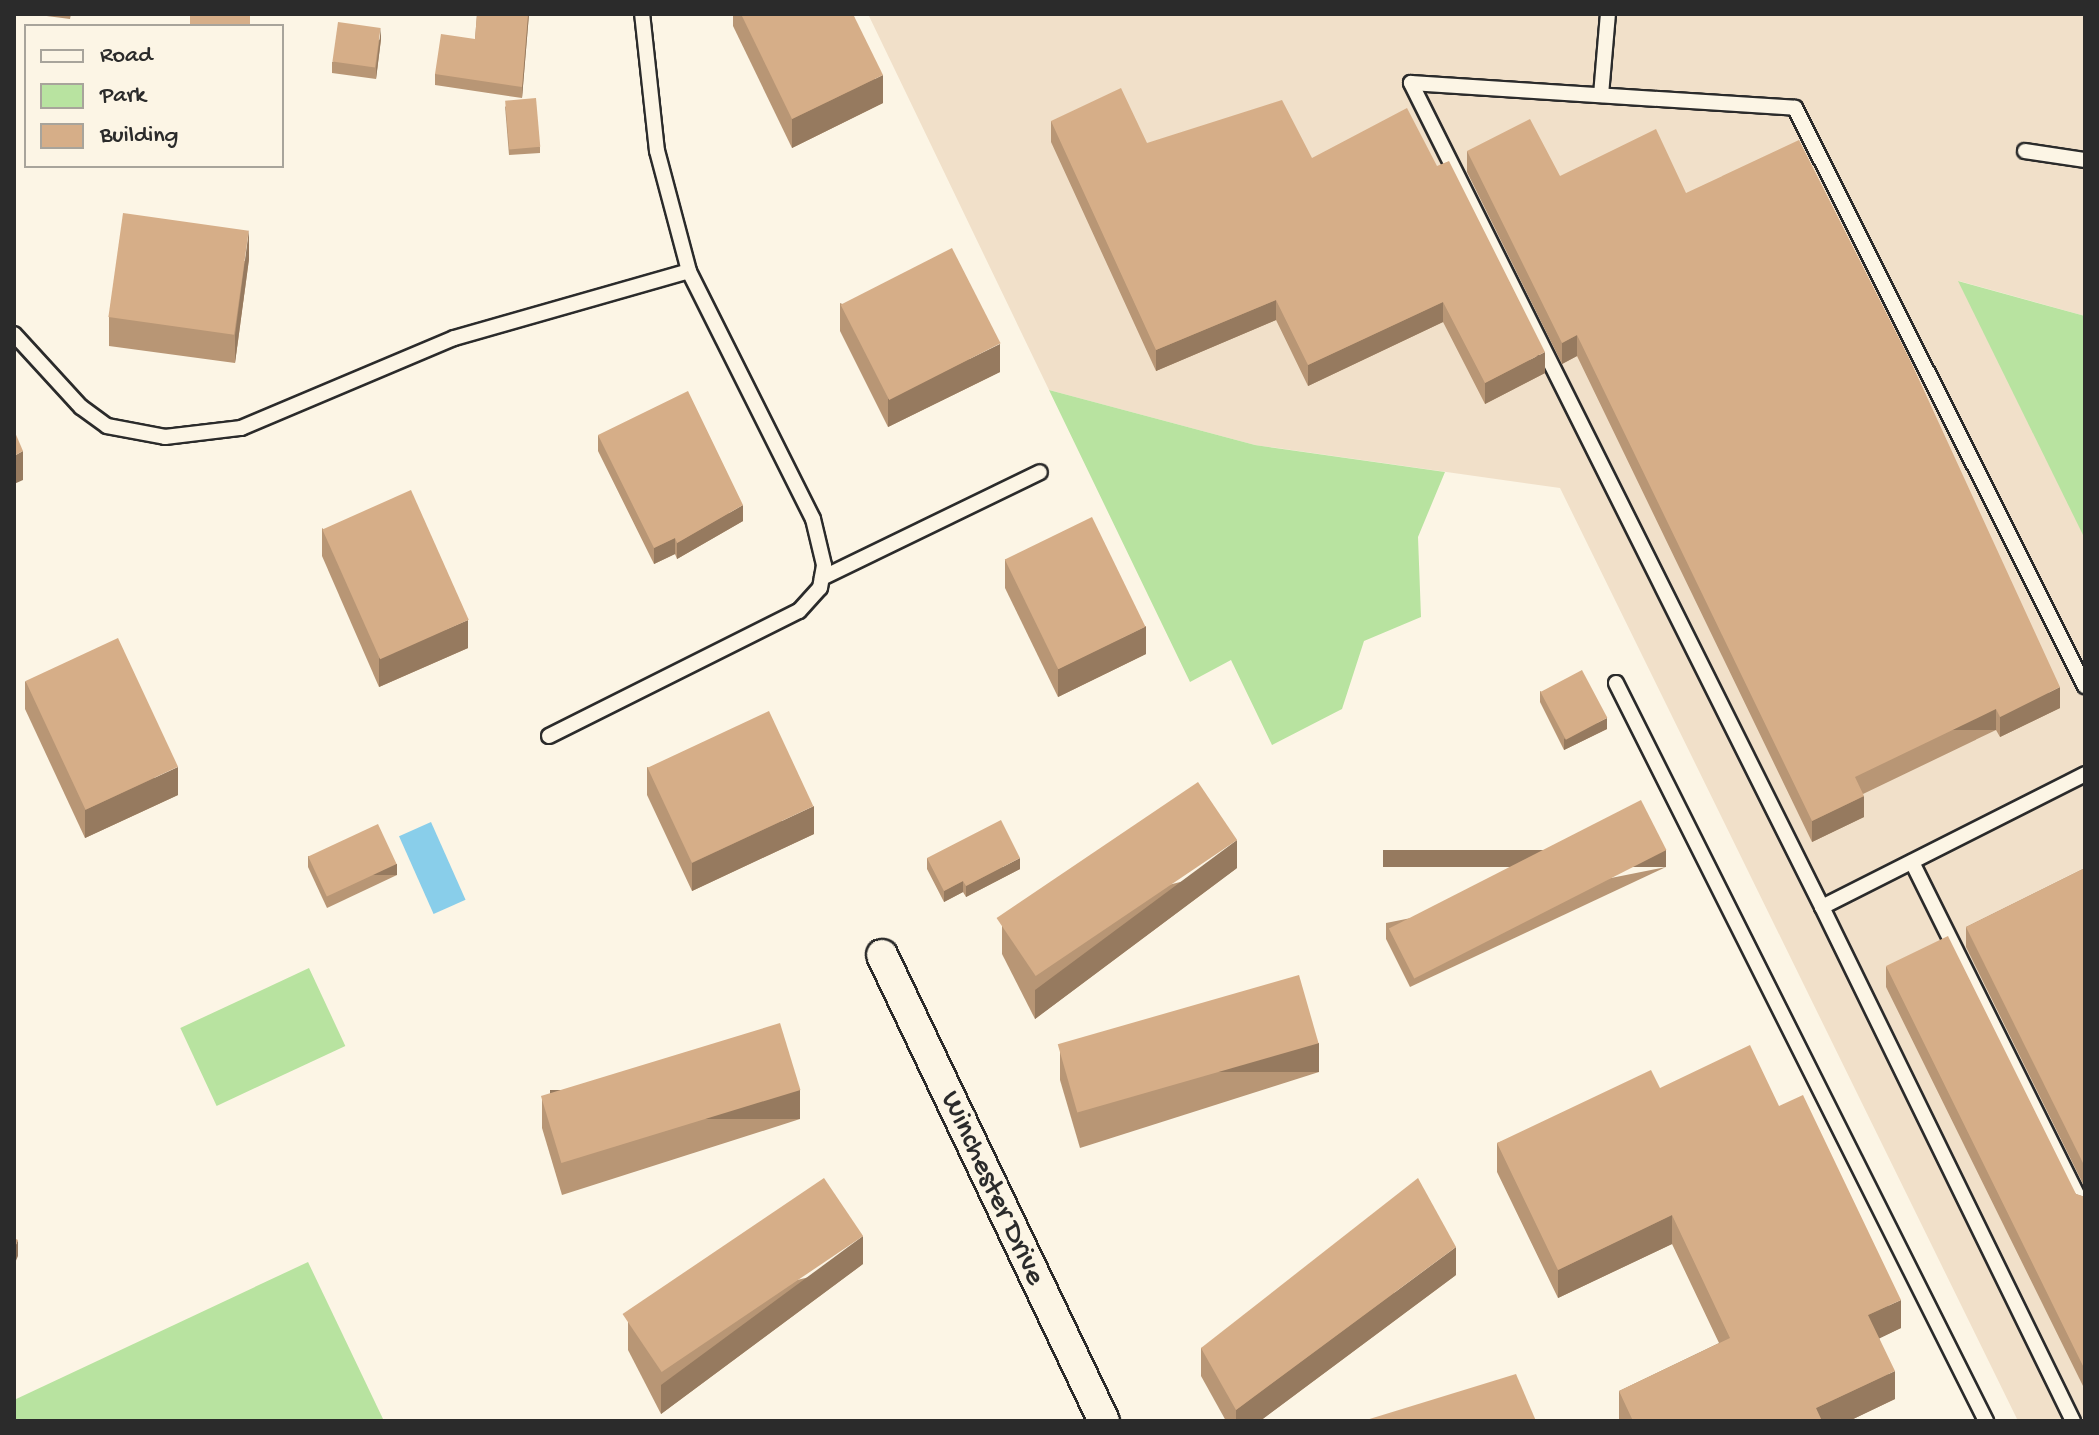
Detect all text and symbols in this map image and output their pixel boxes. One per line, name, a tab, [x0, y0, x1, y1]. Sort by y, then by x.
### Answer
legend	[24, 24, 284, 168]
text: Road	[100, 42, 152, 71]
text: Park	[100, 82, 146, 111]
text: Building	[100, 122, 178, 151]
street label: Winchester Drive	[930, 1086, 1052, 1292]

